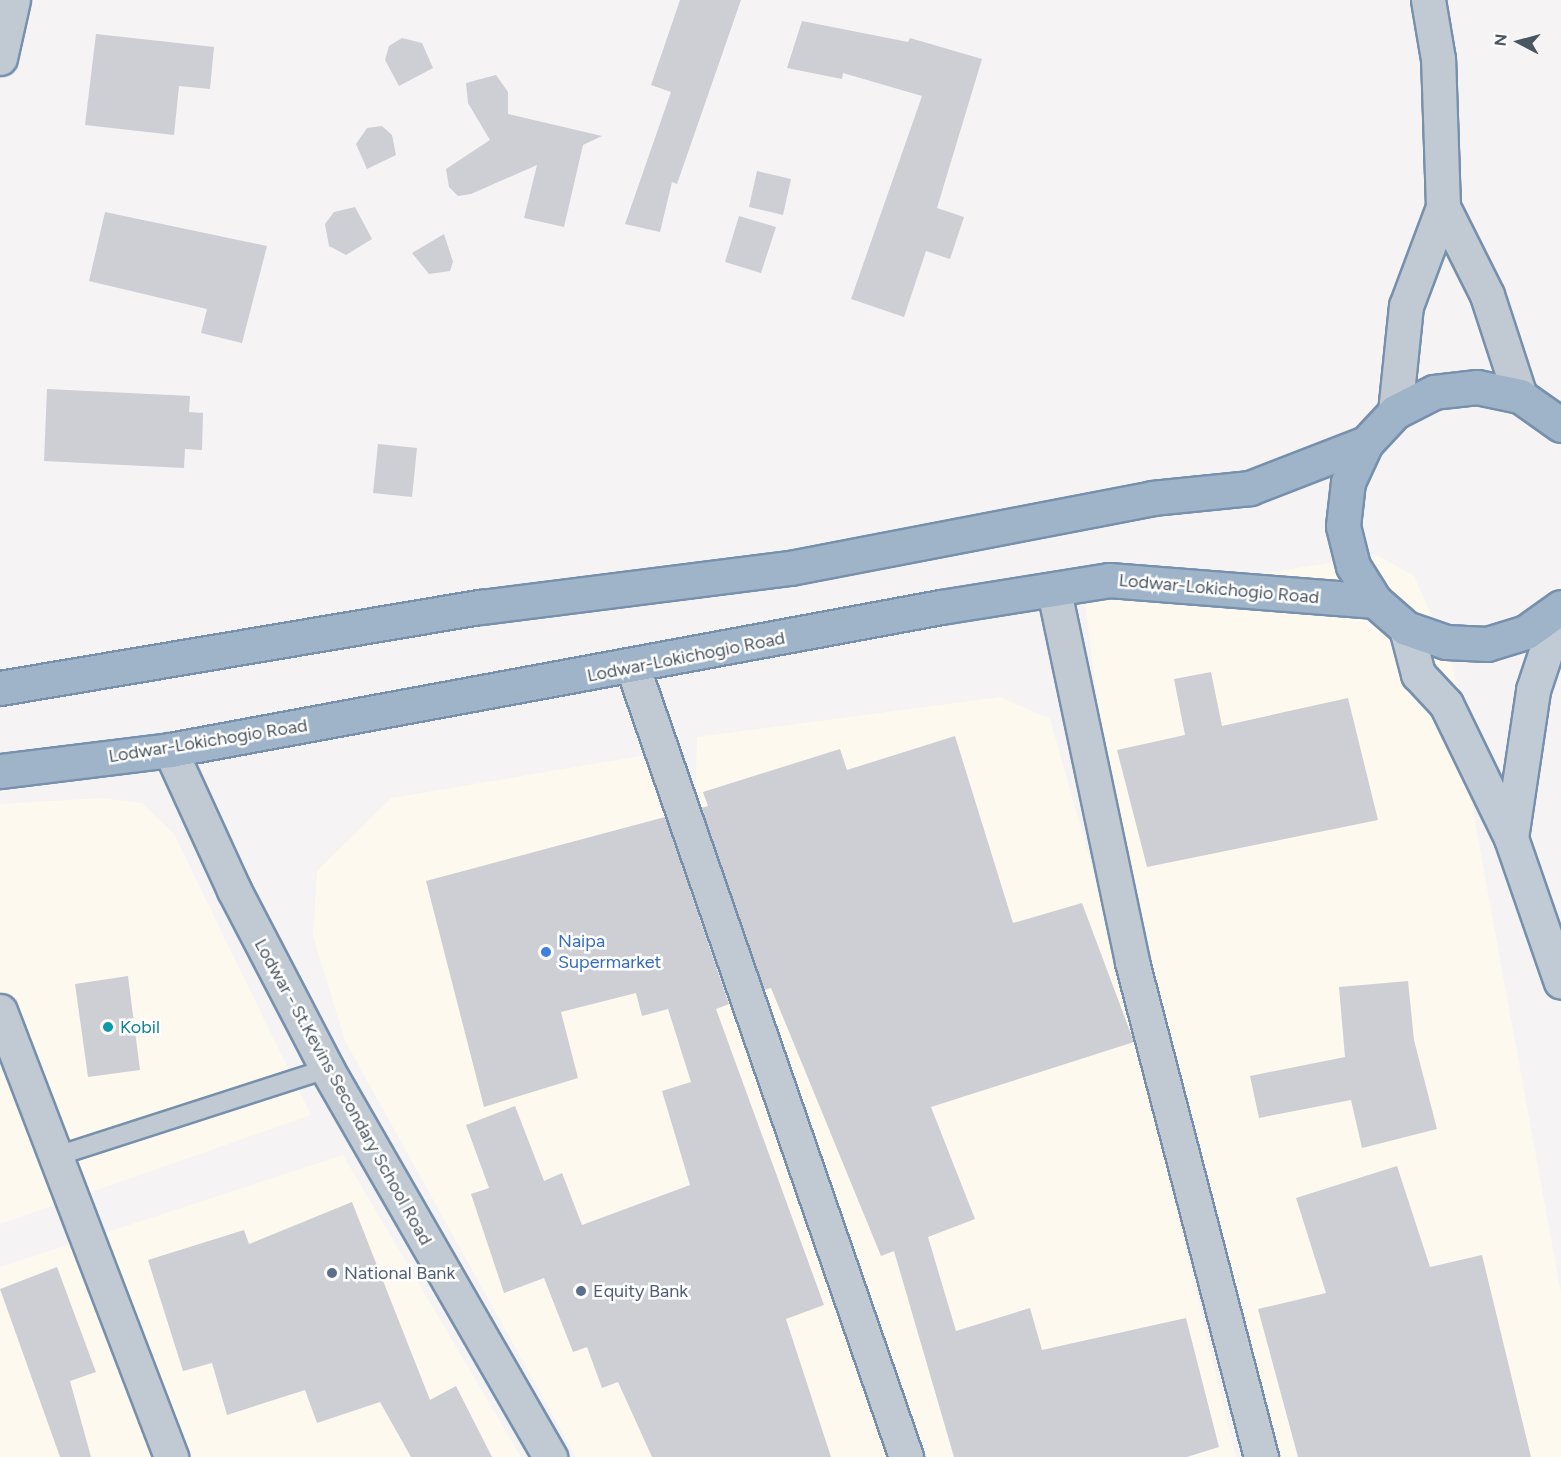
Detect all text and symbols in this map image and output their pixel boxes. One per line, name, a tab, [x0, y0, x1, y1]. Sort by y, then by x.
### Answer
north arrow	[1489, 12, 1549, 72]
text: N	[1491, 33, 1511, 47]
street label: Lodwar-Lokichogio Road	[1118, 569, 1320, 609]
street label: Lodwar-Lokichogio Road	[585, 627, 787, 687]
street label: Lodwar-Lokichogio Road	[107, 715, 309, 767]
place label: Naipa Supermarket	[558, 931, 661, 974]
street label: Lodwar - St.Kevins Secondary School Road	[250, 935, 436, 1249]
marker: Naipa Supermarket	[539, 945, 553, 959]
place label: Kobil	[120, 1016, 160, 1038]
marker: Kobil	[101, 1020, 115, 1034]
place label: National Bank	[344, 1262, 455, 1284]
marker: National Bank	[325, 1266, 339, 1280]
place label: Equity Bank	[593, 1280, 688, 1302]
marker: Equity Bank	[574, 1284, 588, 1298]

